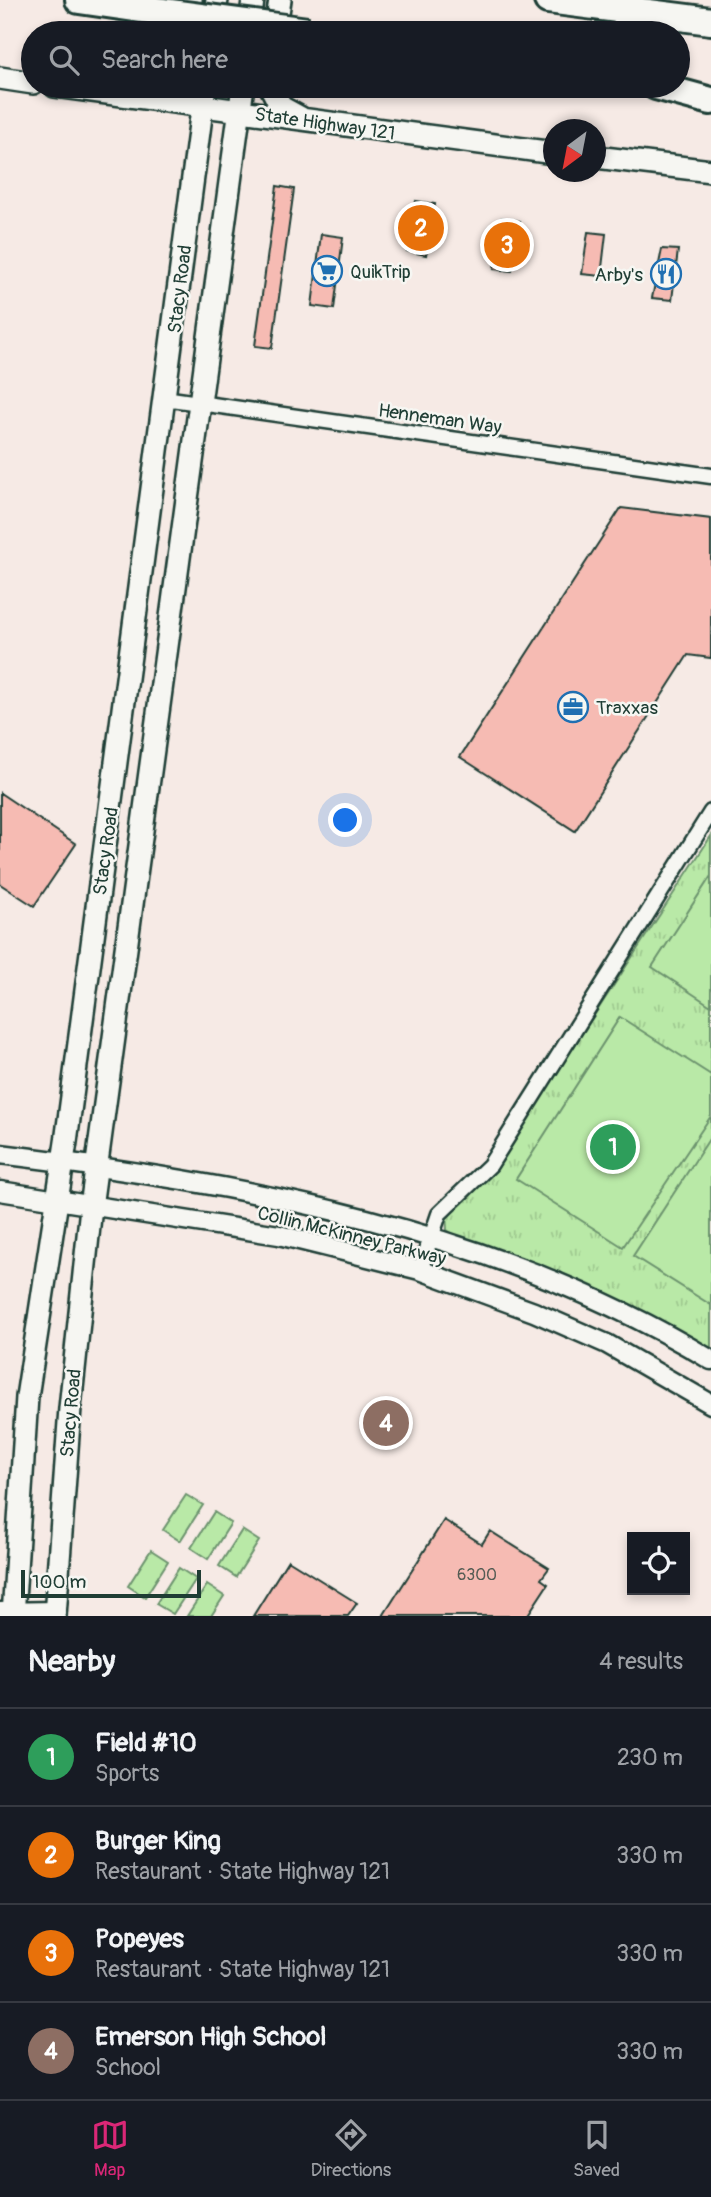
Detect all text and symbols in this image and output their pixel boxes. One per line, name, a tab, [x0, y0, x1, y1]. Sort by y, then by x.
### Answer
search box	[21, 21, 690, 98]
icon: search	[45, 41, 83, 79]
text: Search here	[101, 44, 228, 76]
street label: State Highway 121	[253, 102, 397, 146]
north arrow	[543, 119, 606, 182]
pin: 2	[398, 202, 444, 254]
pin: 3	[484, 219, 530, 271]
street label: Stacy Road	[163, 244, 197, 335]
supermarket icon: QuikTrip	[310, 254, 344, 288]
restaurant icon: Arby's	[649, 257, 683, 291]
place label: QuikTrip	[350, 260, 411, 284]
place label: Arby's	[595, 263, 644, 287]
street label: Henneman Way	[377, 398, 503, 440]
office icon: Traxxas	[556, 690, 590, 724]
place label: Traxxas	[596, 696, 658, 720]
your location	[328, 803, 362, 837]
street label: Stacy Road	[88, 805, 124, 897]
pin: 1	[590, 1121, 636, 1173]
street label: Collin McKinney Parkway	[255, 1201, 448, 1271]
street label: Stacy Road	[55, 1368, 87, 1458]
pin: 4	[363, 1397, 409, 1449]
map controls	[627, 1532, 690, 1595]
button: locate	[627, 1532, 690, 1595]
house number: 6300	[457, 1565, 497, 1585]
scale bar	[21, 1567, 201, 1599]
text: 100 m	[32, 1570, 86, 1594]
text: Nearby	[28, 1643, 115, 1680]
text: 4 results	[599, 1647, 683, 1676]
text: Field #10	[95, 1727, 197, 1759]
text: 1	[47, 1743, 56, 1772]
text: 230 m	[617, 1743, 683, 1772]
text: Sports	[95, 1759, 159, 1788]
text: Burger King	[95, 1825, 221, 1857]
text: 2	[45, 1841, 57, 1870]
text: 330 m	[616, 1841, 683, 1870]
text: Restaurant · State Highway 121	[95, 1857, 390, 1886]
text: Popeyes	[95, 1923, 184, 1955]
text: 3	[45, 1939, 57, 1968]
text: 330 m	[616, 1939, 683, 1968]
text: Restaurant · State Highway 121	[95, 1955, 390, 1984]
text: Emerson High School	[95, 2021, 326, 2053]
text: 4	[44, 2037, 58, 2066]
text: 330 m	[616, 2037, 683, 2066]
text: School	[95, 2053, 161, 2082]
tab: Map	[91, 2116, 129, 2182]
tab: Directions	[311, 2116, 391, 2182]
tab: Saved	[573, 2116, 620, 2182]

